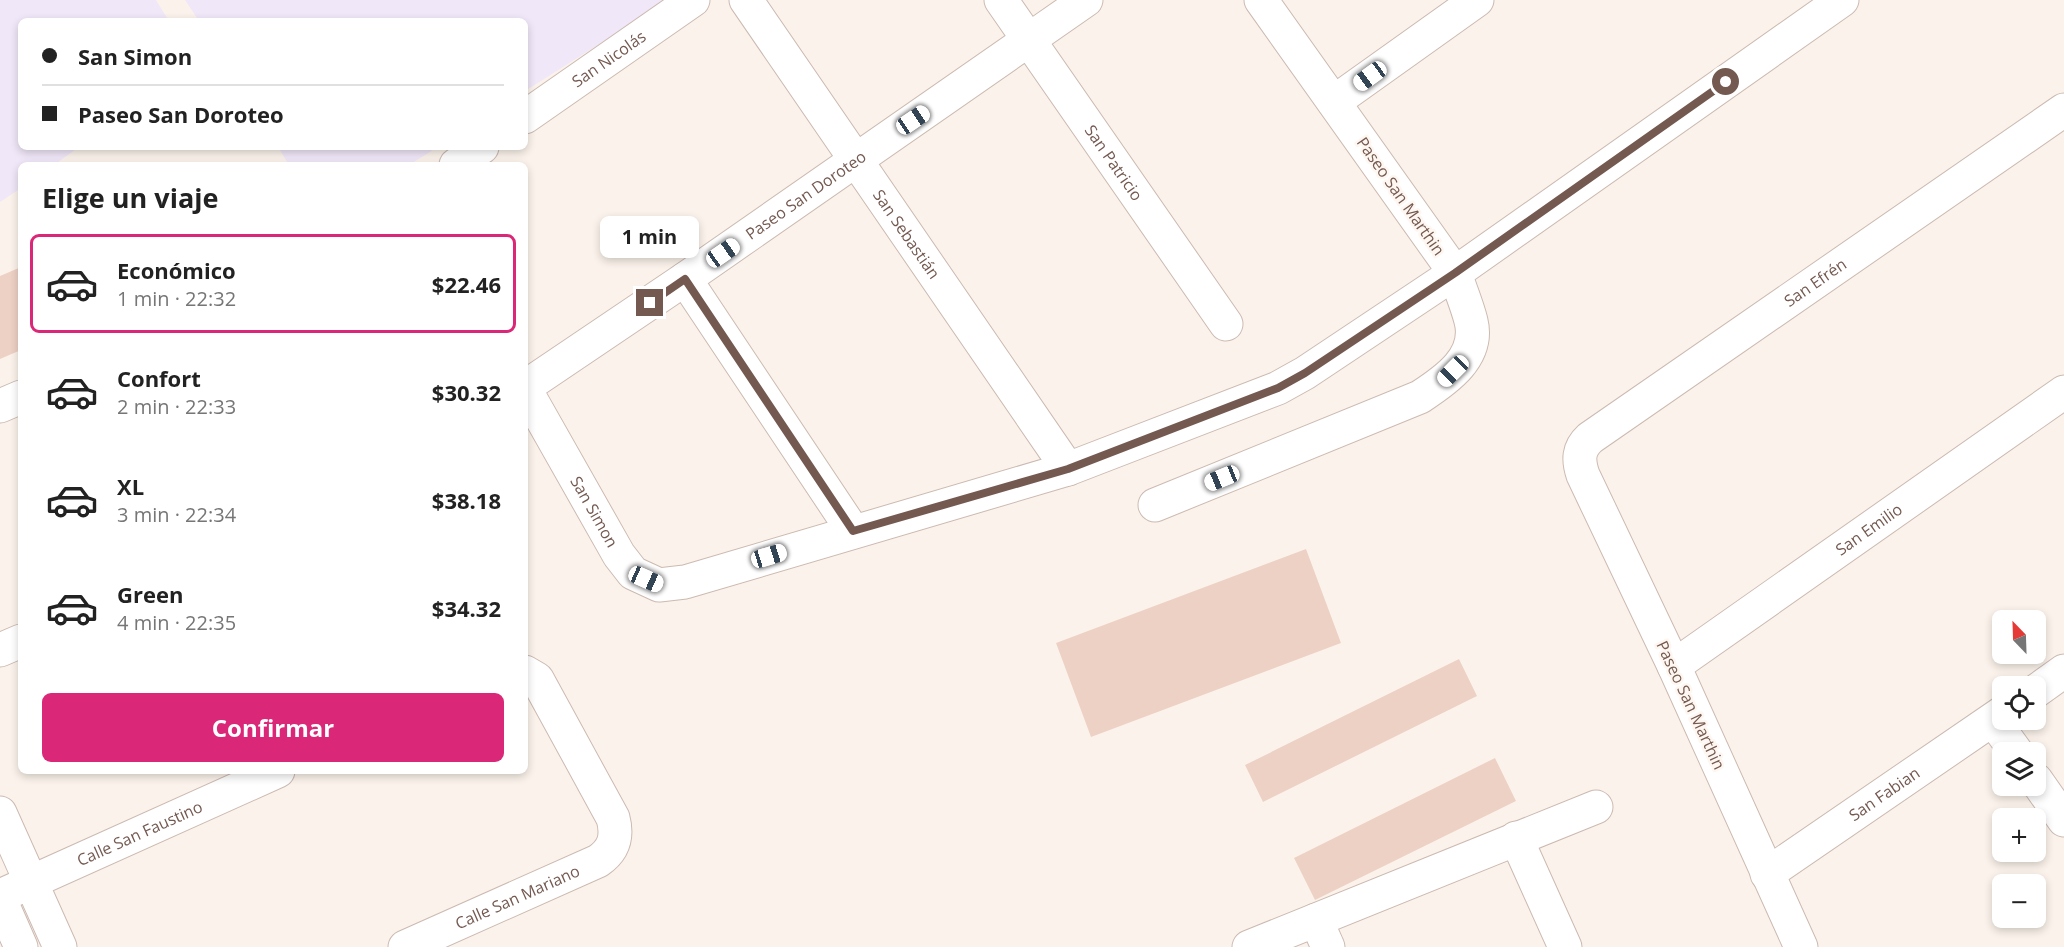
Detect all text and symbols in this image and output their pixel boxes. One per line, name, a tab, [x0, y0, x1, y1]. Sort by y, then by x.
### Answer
street label: San Nicolás	[567, 25, 650, 92]
text: San Simon	[78, 41, 192, 71]
car	[1350, 58, 1390, 94]
route start	[1712, 68, 1739, 95]
text: Paseo San Doroteo	[78, 99, 284, 129]
car	[893, 102, 933, 138]
street label: San Patricio	[1080, 120, 1148, 205]
street label: Paseo San Marthin	[1352, 132, 1450, 260]
street label: Paseo San Doroteo	[741, 145, 870, 245]
text: Elige un viaje	[42, 179, 218, 216]
street label: San Sebastián	[868, 185, 945, 283]
callout: 1 min	[600, 216, 700, 258]
text: 1 min	[622, 223, 677, 250]
car	[703, 235, 743, 271]
street label: San Efrén	[1779, 253, 1851, 312]
text: Económico	[117, 255, 236, 285]
icon: car	[45, 257, 99, 311]
text: $22.46	[432, 269, 501, 299]
text: 1 min · 22:32	[117, 285, 236, 312]
route end	[636, 289, 663, 316]
car	[1434, 352, 1472, 390]
text: Confort	[117, 363, 201, 393]
icon: car	[45, 365, 99, 419]
text: $30.32	[432, 377, 501, 407]
text: 2 min · 22:33	[117, 393, 236, 420]
car	[1202, 463, 1242, 493]
text: XL	[117, 471, 144, 501]
street label: San Simon	[566, 472, 623, 551]
icon: car	[45, 473, 99, 527]
text: $38.18	[432, 485, 501, 515]
street label: San Emilio	[1831, 498, 1907, 560]
text: 3 min · 22:34	[117, 501, 236, 528]
car	[749, 542, 789, 570]
car	[626, 563, 666, 595]
text: Green	[117, 579, 183, 609]
icon: car	[45, 581, 99, 635]
text: $34.32	[432, 593, 501, 623]
text: 4 min · 22:35	[117, 609, 236, 636]
north arrow	[1992, 610, 2046, 664]
map controls	[1992, 610, 2046, 928]
street label: Paseo San Marthin	[1652, 637, 1730, 773]
button: locate	[1992, 676, 2046, 730]
button: Confirmar	[42, 693, 504, 762]
button: layers	[1992, 742, 2046, 796]
street label: San Fabian	[1844, 762, 1924, 826]
street label: Calle San Faustino	[73, 795, 206, 871]
button: +	[1992, 808, 2046, 862]
street label: Calle San Mariano	[452, 860, 583, 934]
button: −	[1992, 874, 2046, 928]

